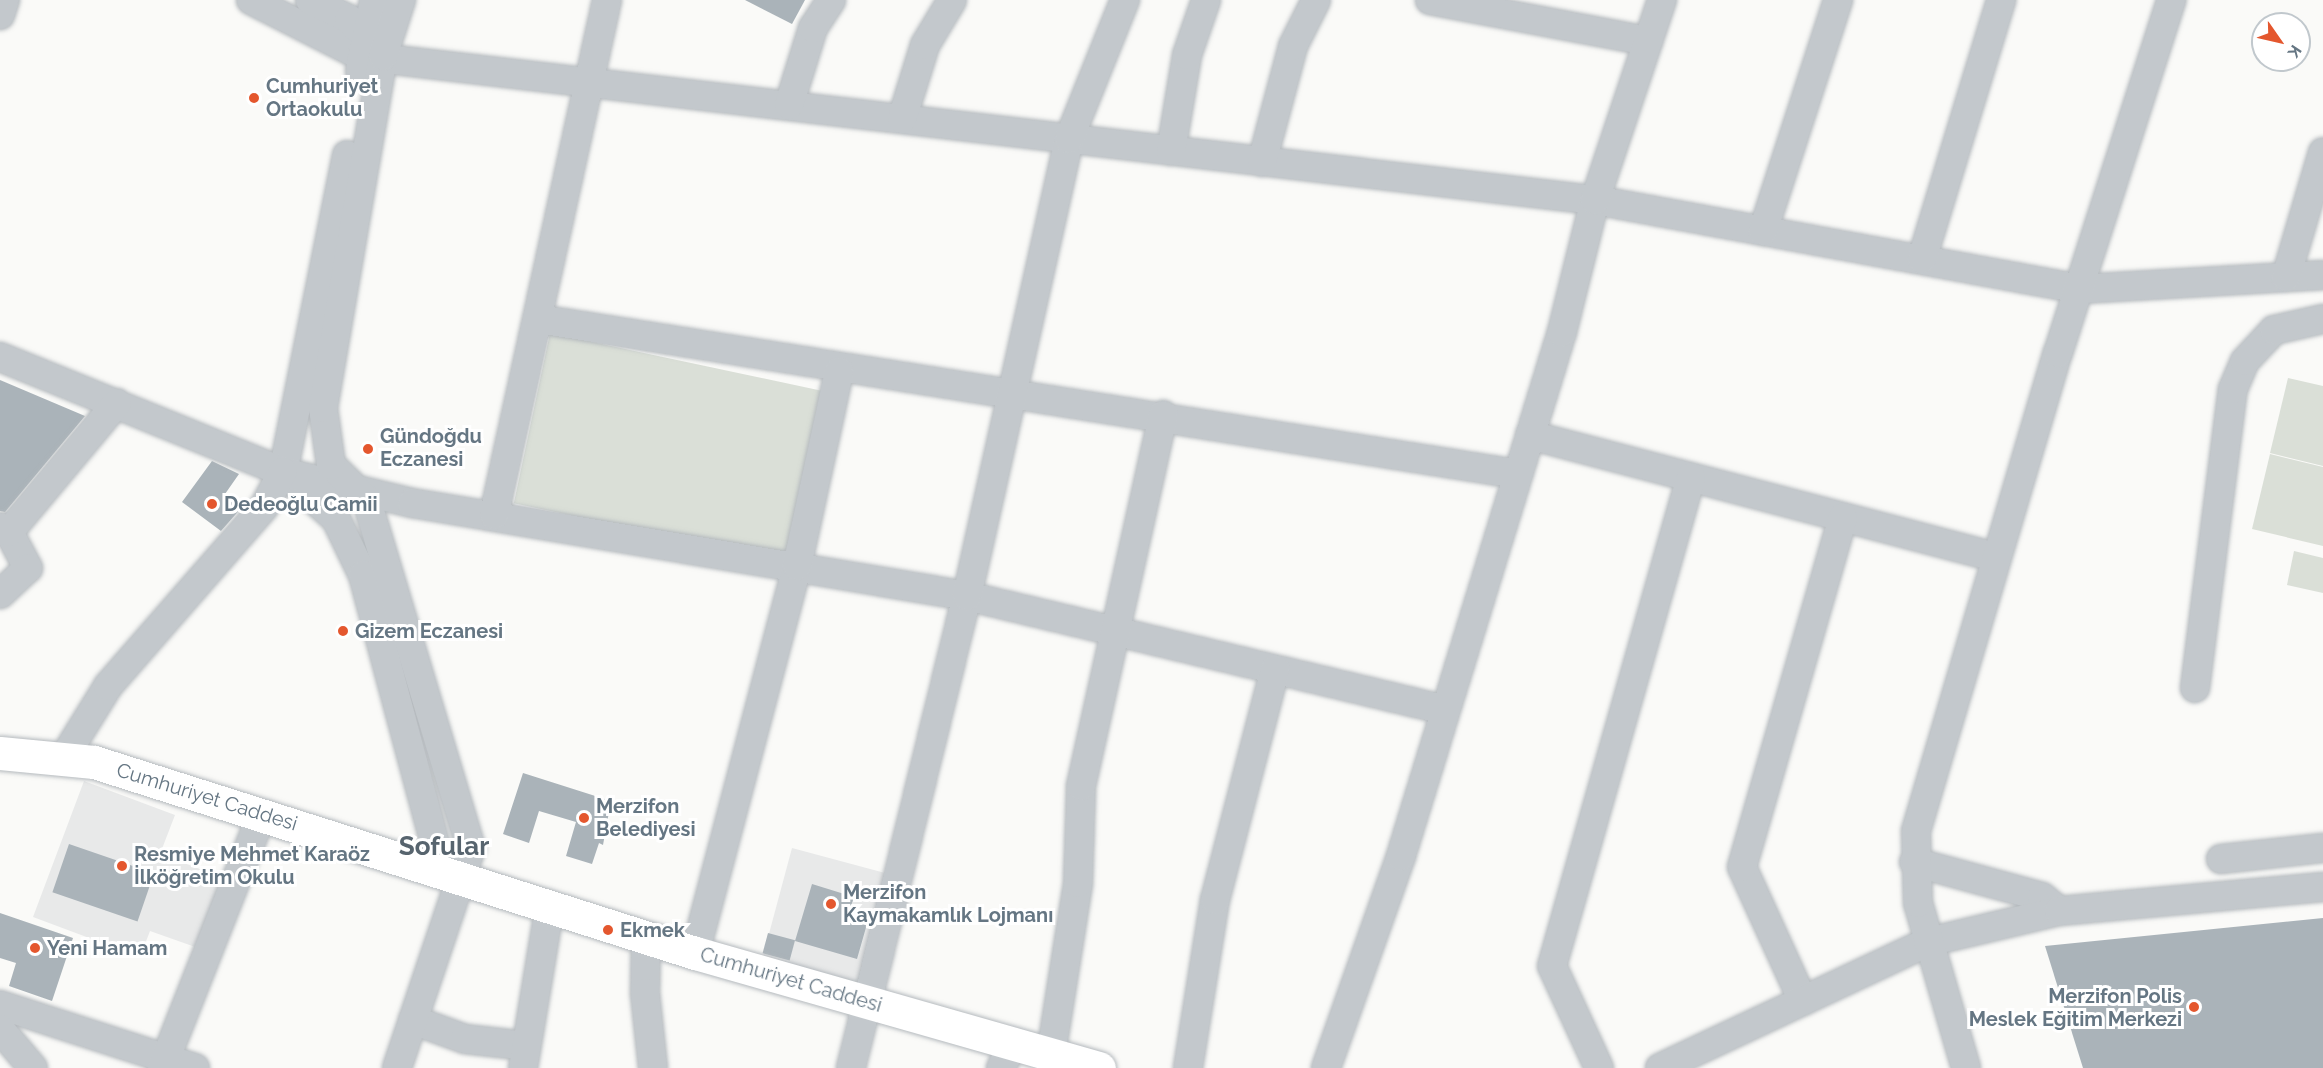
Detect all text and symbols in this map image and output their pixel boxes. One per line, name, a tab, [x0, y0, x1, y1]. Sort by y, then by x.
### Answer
north arrow	[2251, 12, 2311, 72]
text: K	[2284, 41, 2306, 61]
place label: Cumhuriyet Ortaokulu	[266, 74, 378, 121]
marker: Cumhuriyet Ortaokulu	[247, 91, 261, 105]
place label: Gündoğdu Eczanesi	[380, 425, 482, 472]
marker: Gündoğdu Eczanesi	[361, 442, 375, 456]
place label: Dedeoğlu Camii	[224, 492, 377, 516]
marker: Dedeoğlu Camii	[205, 497, 219, 511]
place label: Gizem Eczanesi	[355, 619, 503, 643]
marker: Gizem Eczanesi	[336, 624, 350, 638]
street label: Cumhuriyet Caddesi	[114, 758, 300, 836]
place label: Merzifon Belediyesi	[596, 795, 696, 842]
marker: Merzifon Belediyesi	[577, 811, 591, 825]
district label: Sofular	[399, 831, 489, 863]
place label: Resmiye Mehmet Karaöz İlköğretim Okulu	[134, 843, 370, 890]
marker: Resmiye Mehmet Karaöz İlköğretim Okulu	[115, 859, 129, 873]
place label: Merzifon Kaymakamlık Lojmanı	[843, 880, 1053, 927]
marker: Merzifon Kaymakamlık Lojmanı	[824, 897, 838, 911]
place label: Ekmek	[620, 918, 685, 942]
marker: Ekmek	[601, 923, 615, 937]
place label: Yeni Hamam	[47, 936, 167, 960]
marker: Yeni Hamam	[28, 941, 42, 955]
street label: Cumhuriyet Caddesi	[697, 943, 885, 1017]
place label: Merzifon Polis Meslek Eğitim Merkezi	[1969, 984, 2182, 1031]
marker: Merzifon Polis Meslek Eğitim Merkezi	[2187, 1000, 2201, 1014]

